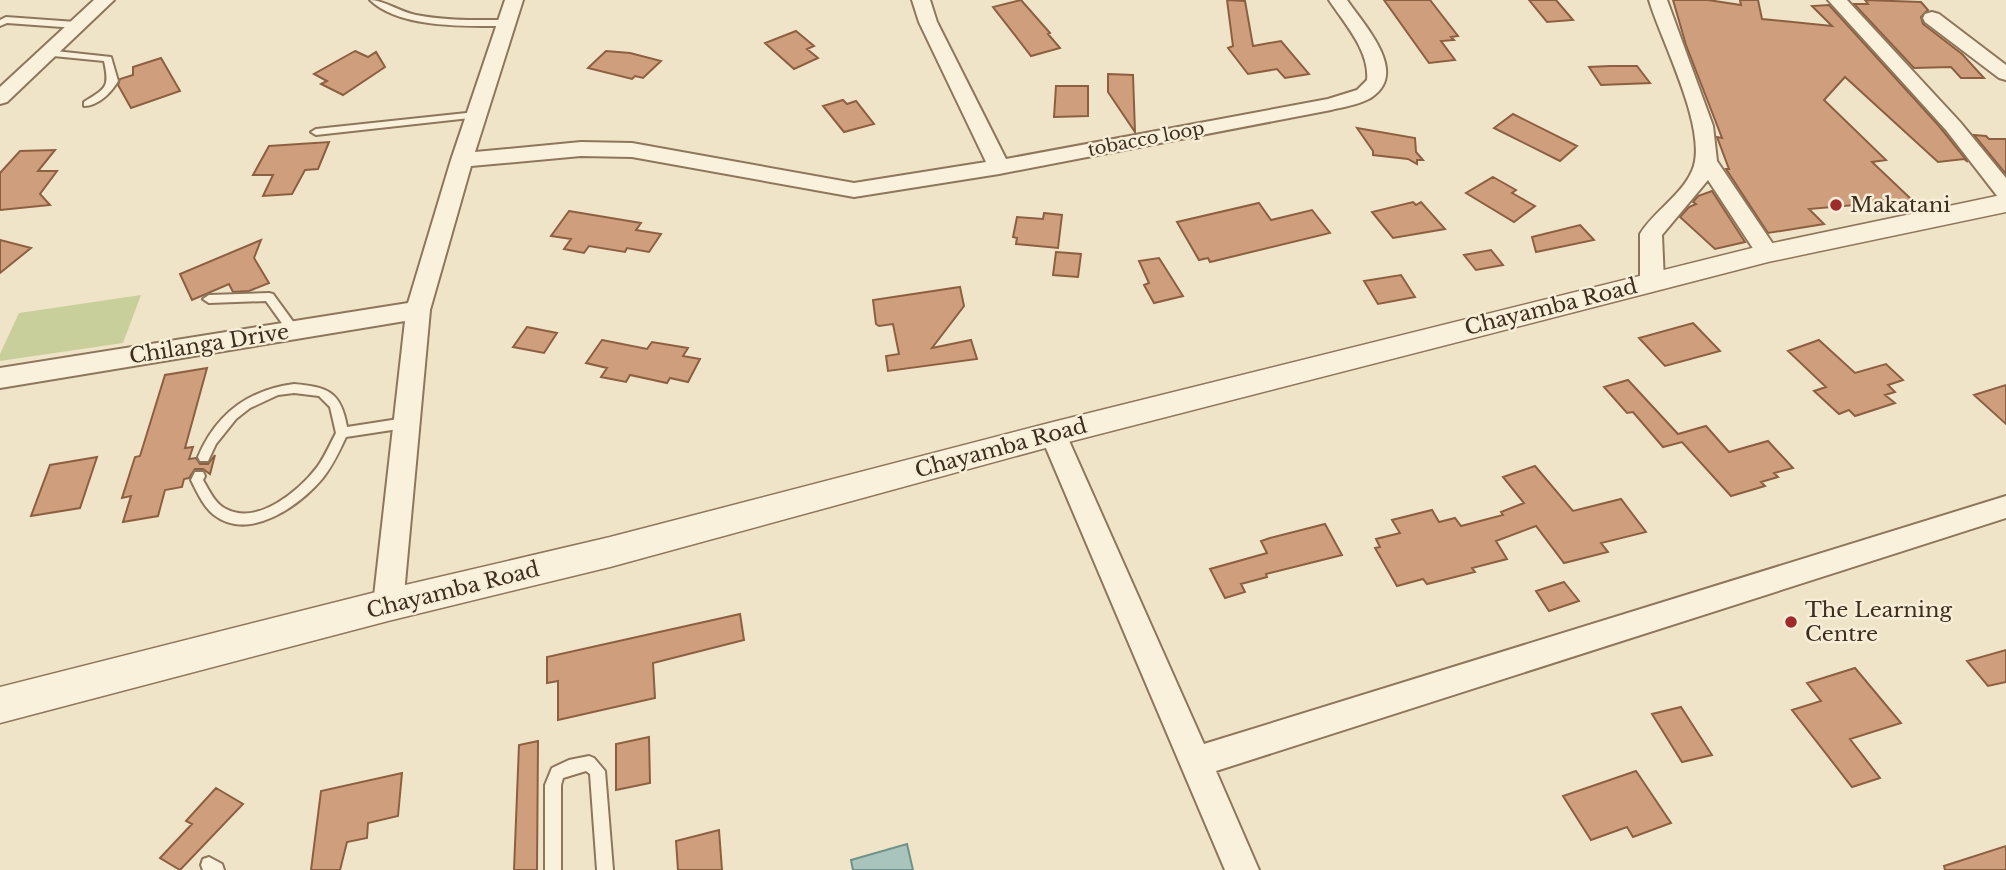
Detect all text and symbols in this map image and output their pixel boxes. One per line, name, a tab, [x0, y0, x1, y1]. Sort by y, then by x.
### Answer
street label: tobacco loop	[1086, 117, 1206, 161]
place label: Makatani	[1850, 192, 1950, 218]
marker: Makatani	[1828, 197, 1844, 213]
street label: Chayamba Road	[1462, 273, 1640, 341]
street label: Chilanga Drive	[127, 319, 291, 369]
street label: Chayamba Road	[912, 413, 1090, 483]
street label: Chayamba Road	[364, 556, 542, 624]
place label: The Learning Centre	[1805, 597, 1952, 647]
marker: The Learning Centre	[1783, 614, 1799, 630]

